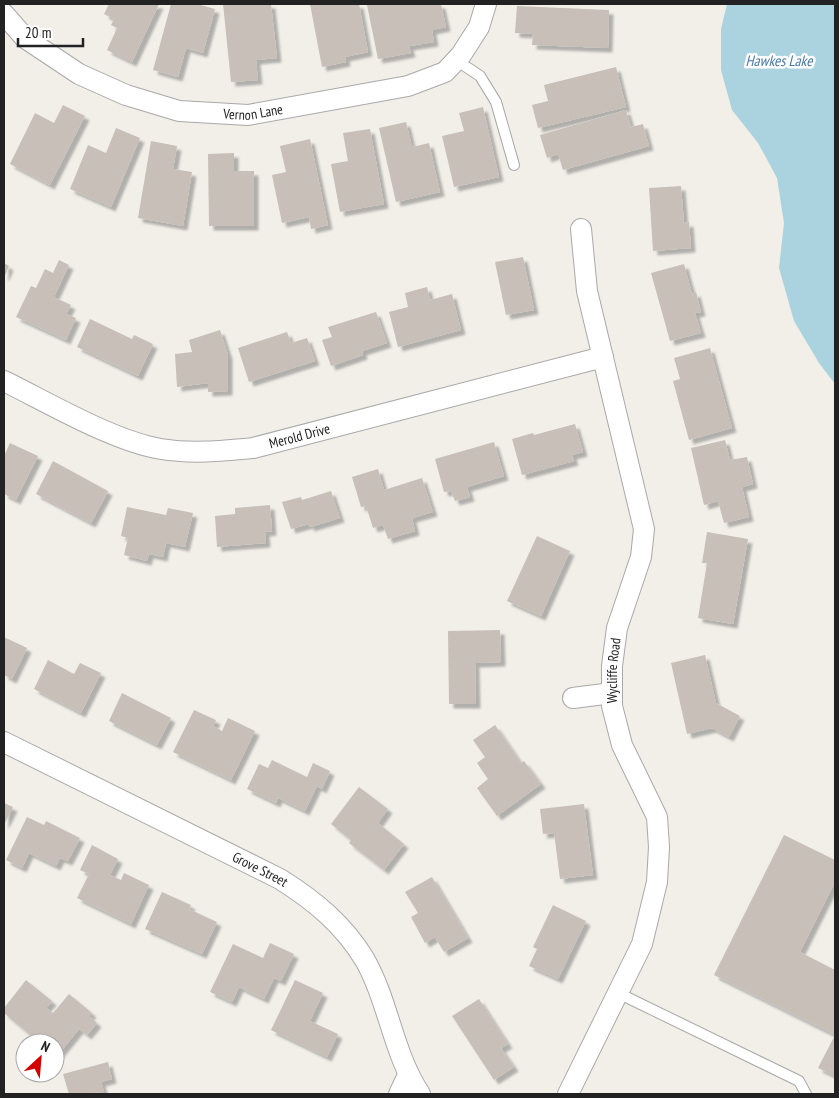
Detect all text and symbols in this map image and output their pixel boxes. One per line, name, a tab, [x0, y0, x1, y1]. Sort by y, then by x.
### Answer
scale bar	[18, 15, 82, 47]
text: 20 m	[25, 23, 51, 42]
water label: Hawkes Lake	[746, 51, 813, 70]
street label: Vernon Lane	[222, 100, 284, 124]
street label: Merold Drive	[267, 419, 332, 452]
street label: Wycliffe Road	[603, 637, 625, 703]
street label: Grove Street	[229, 848, 292, 891]
north arrow	[15, 1033, 65, 1083]
text: N	[38, 1037, 53, 1056]

